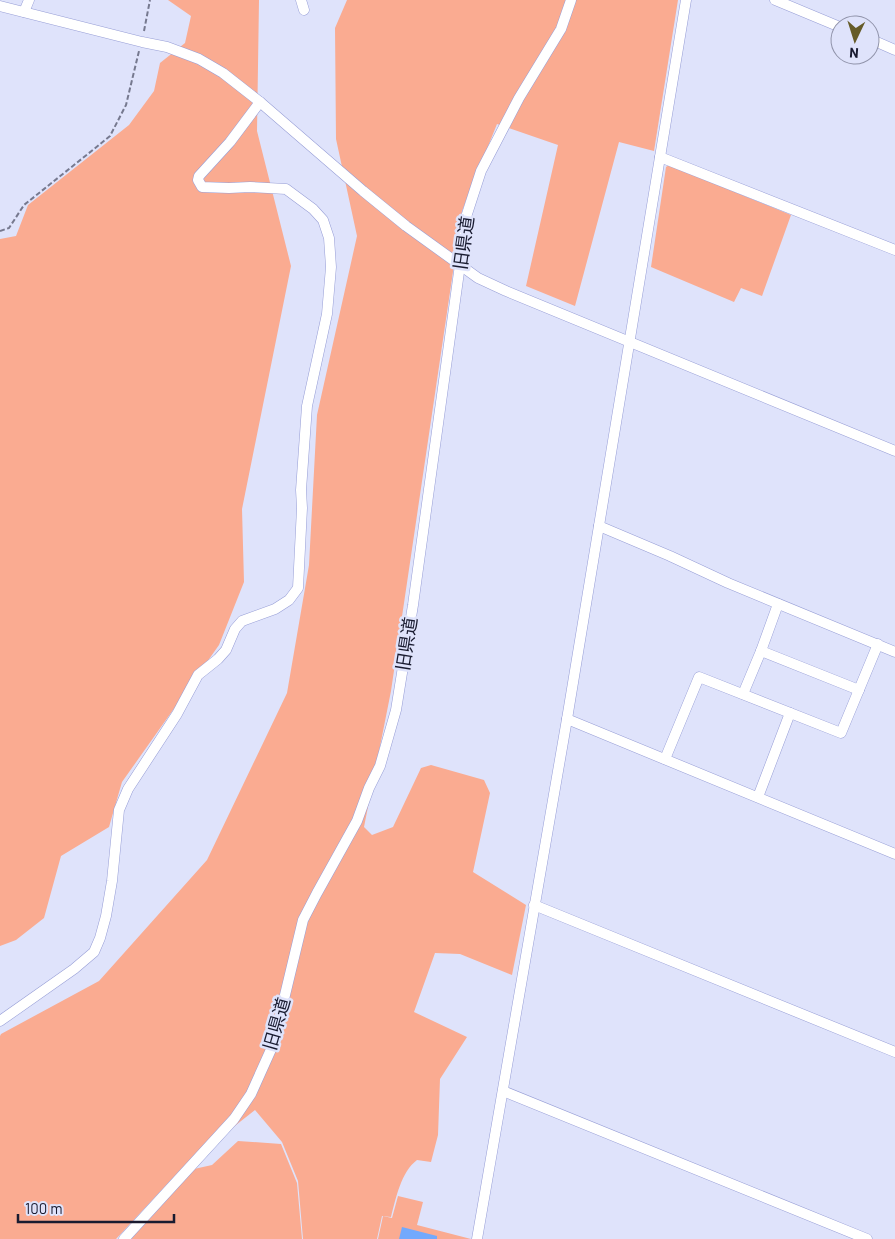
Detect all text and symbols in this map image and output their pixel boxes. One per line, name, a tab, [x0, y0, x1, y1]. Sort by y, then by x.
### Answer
north arrow	[830, 15, 880, 65]
text: N	[849, 45, 859, 62]
street label: 旧県道	[448, 215, 478, 271]
street label: 旧県道	[391, 615, 421, 672]
street label: 旧県道	[258, 995, 294, 1053]
scale bar	[18, 1192, 174, 1224]
text: 100 m	[25, 1199, 63, 1217]

